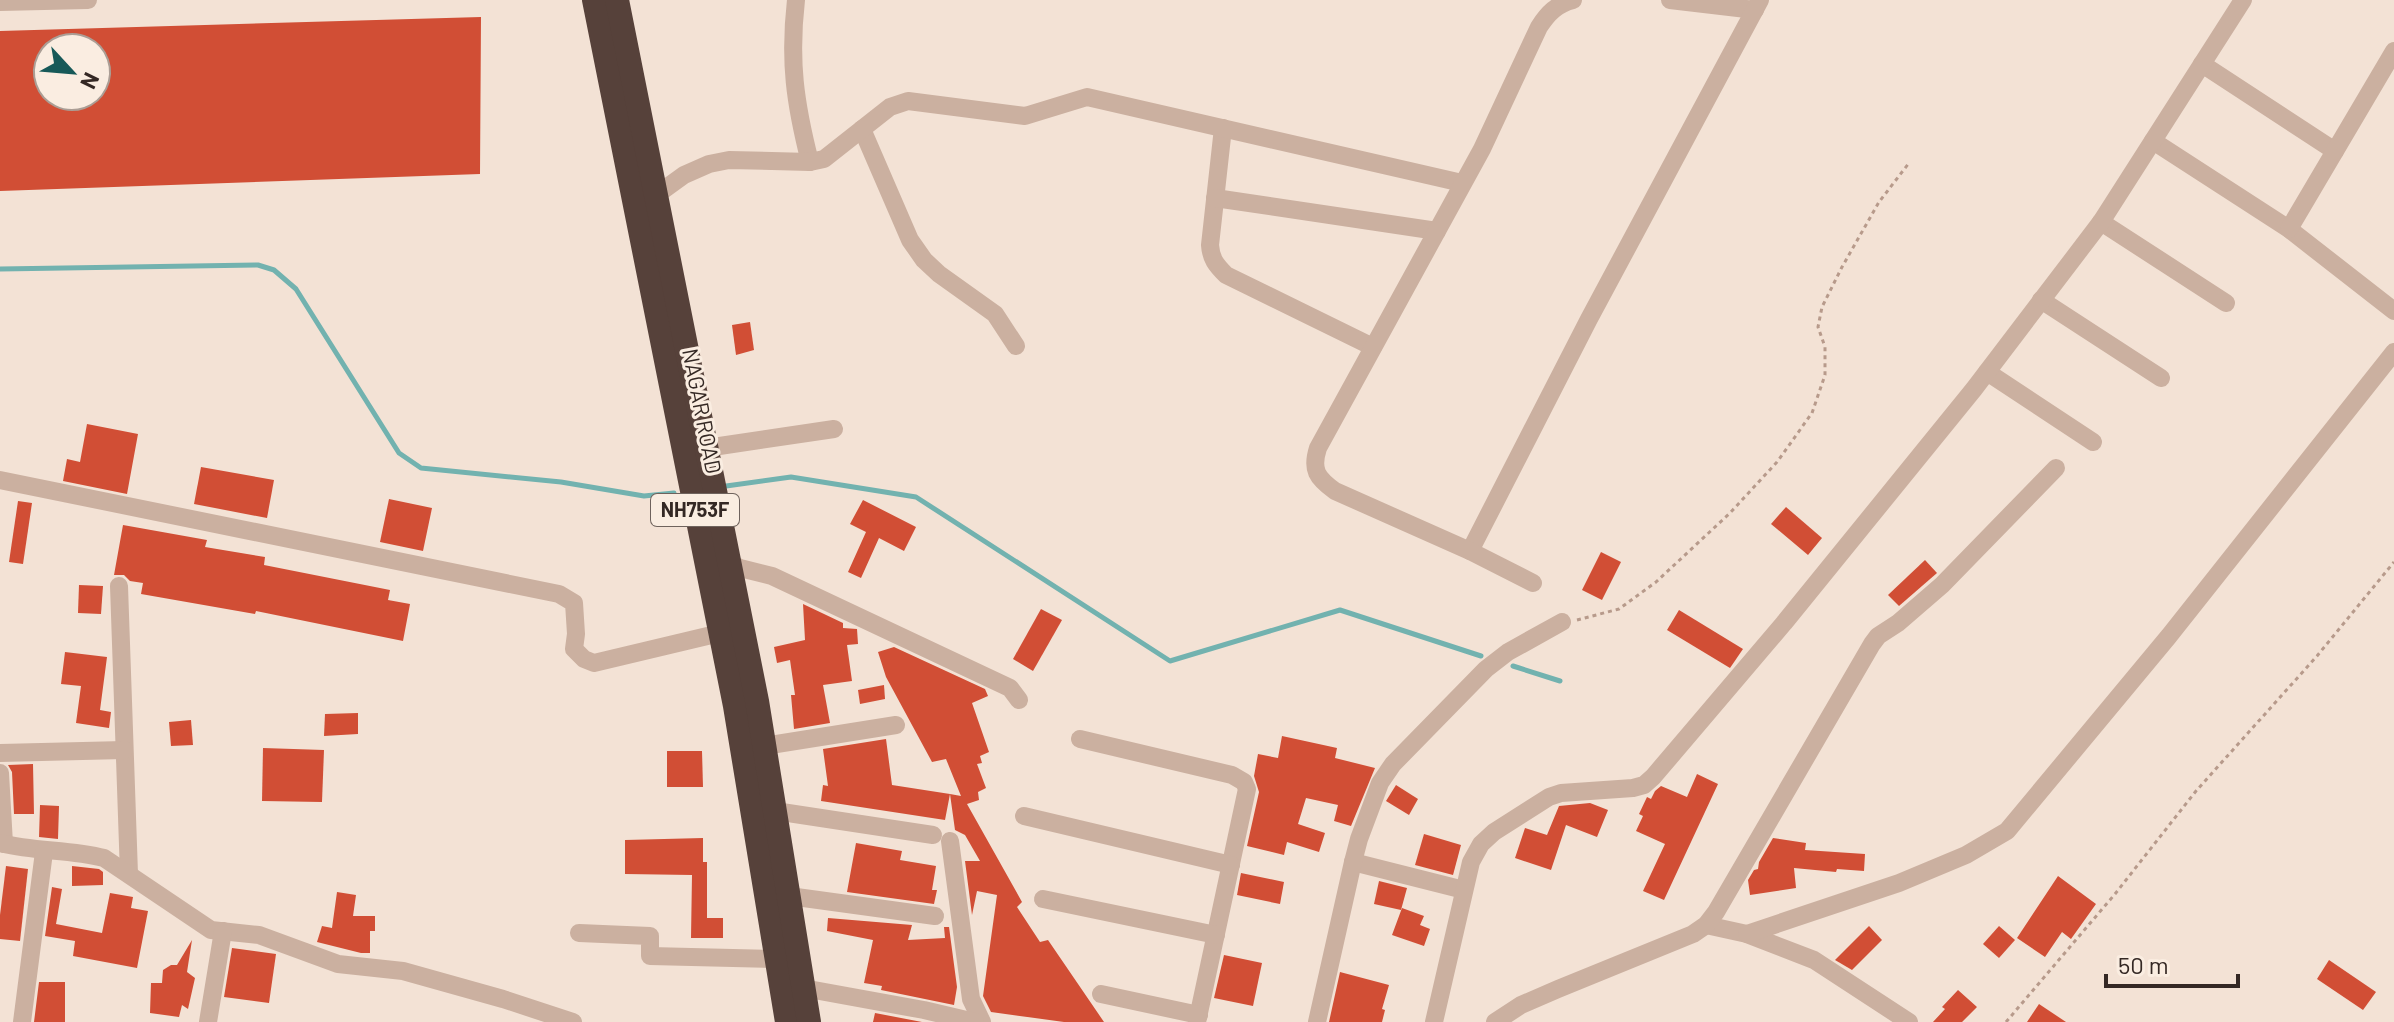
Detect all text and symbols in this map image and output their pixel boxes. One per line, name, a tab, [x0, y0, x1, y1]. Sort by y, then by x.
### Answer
north arrow	[32, 32, 112, 112]
text: N	[76, 69, 106, 93]
street label: NAGAR ROAD	[678, 346, 728, 475]
road number: NH753F	[651, 494, 739, 526]
scale bar	[2106, 938, 2238, 988]
text: 50 m	[2118, 950, 2169, 979]

